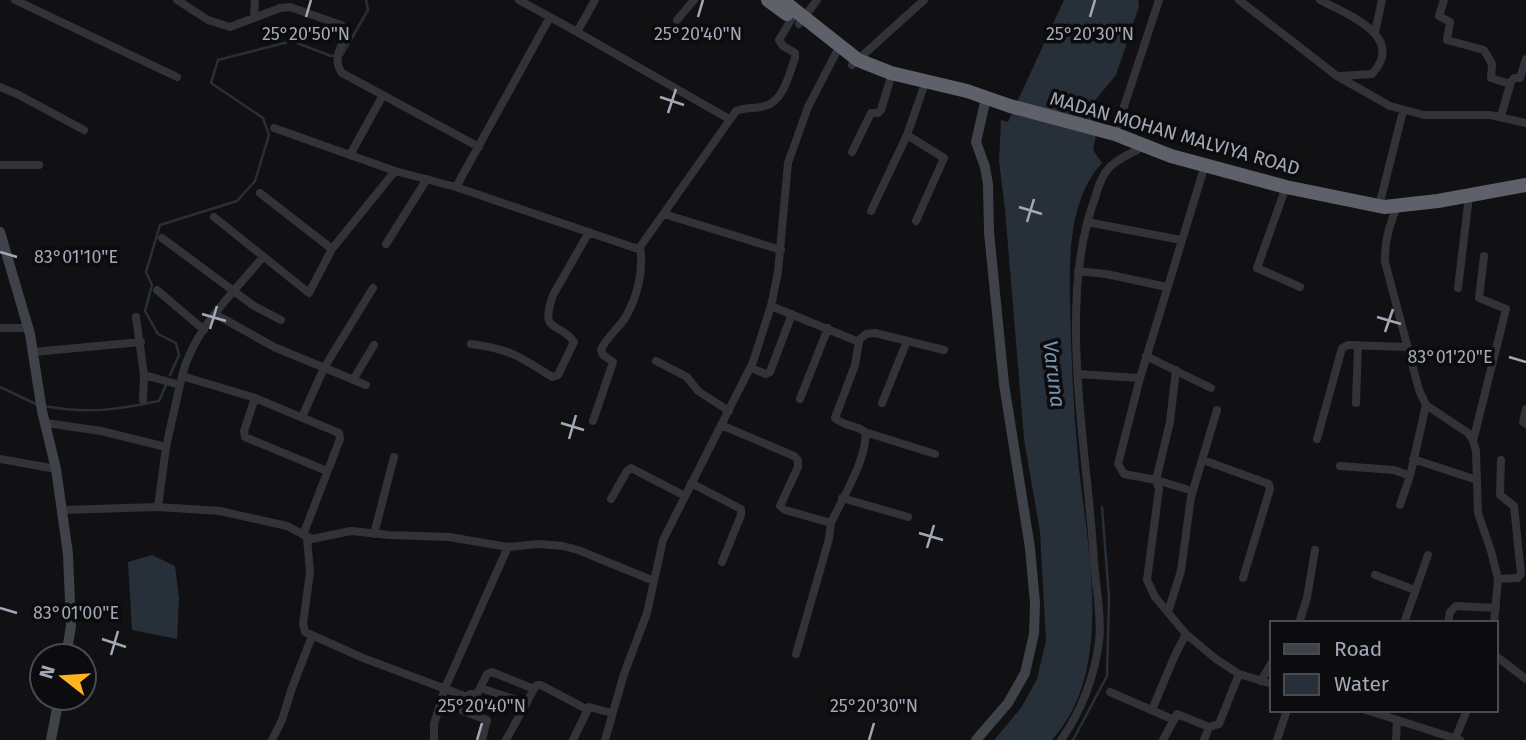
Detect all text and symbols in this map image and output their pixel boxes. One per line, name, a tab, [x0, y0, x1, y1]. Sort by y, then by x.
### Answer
text: 25°20'50"N	[262, 23, 350, 45]
text: 25°20'40"N	[654, 23, 742, 45]
text: 25°20'30"N	[1046, 23, 1134, 45]
street label: MADAN MOHAN MALVIYA ROAD	[1047, 87, 1302, 180]
text: 83°01'10"E	[34, 246, 118, 268]
water label: Varuna	[1037, 339, 1071, 409]
text: 83°01'20"E	[1407, 346, 1493, 368]
text: 83°01'00"E	[33, 602, 119, 624]
legend	[1270, 621, 1498, 712]
text: Road	[1334, 636, 1382, 662]
north arrow	[28, 642, 98, 712]
text: N	[34, 663, 60, 682]
text: Water	[1334, 671, 1389, 697]
text: 25°20'40"N	[438, 695, 526, 717]
text: 25°20'30"N	[830, 695, 918, 717]

